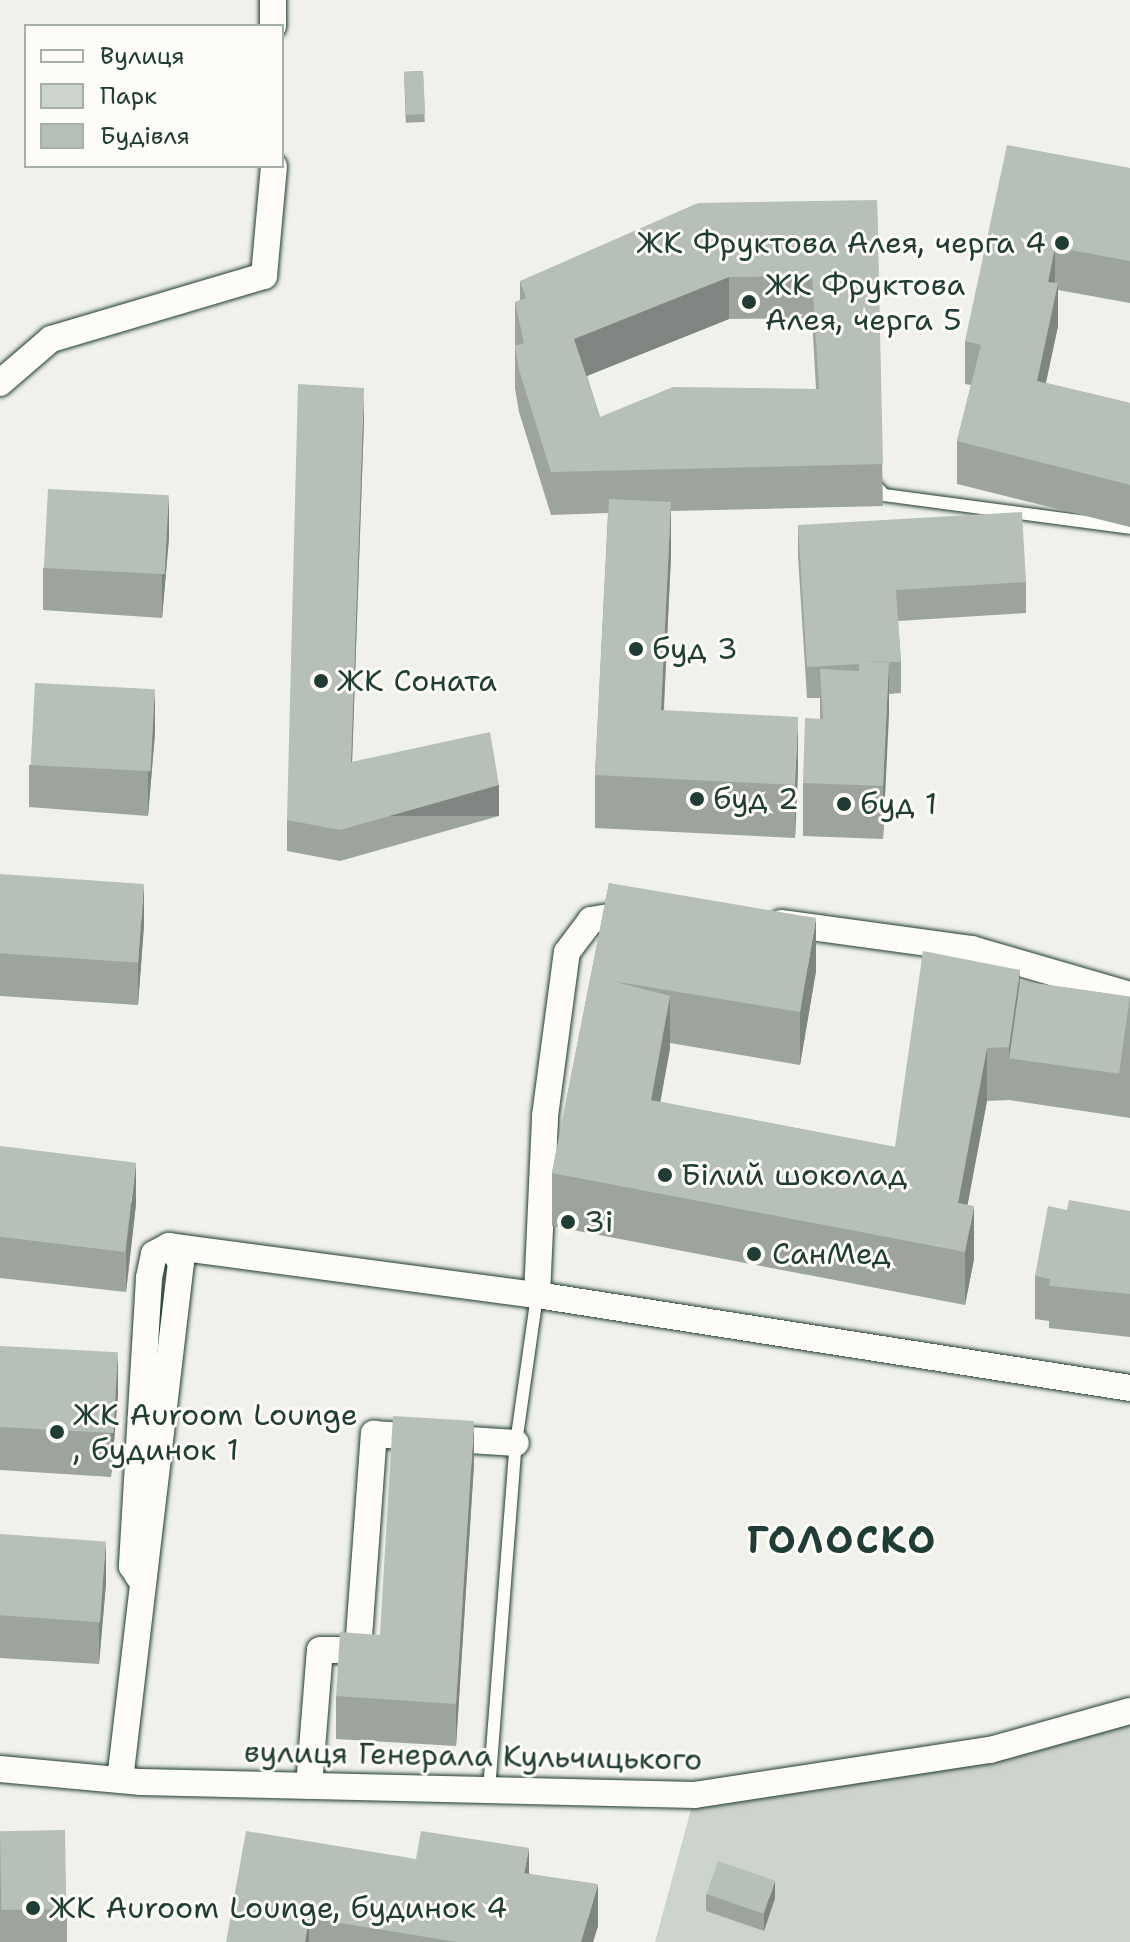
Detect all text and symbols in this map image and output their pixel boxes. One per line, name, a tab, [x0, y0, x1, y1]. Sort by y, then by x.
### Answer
legend	[24, 24, 284, 168]
text: Вулиця	[100, 40, 185, 72]
text: Парк	[100, 80, 157, 112]
text: Будівля	[100, 120, 190, 152]
place label: ЖК Фруктова Алея, черга 4	[636, 225, 1046, 261]
marker: ЖК Фруктова Алея, черга 4	[1053, 234, 1071, 252]
place label: ЖК Фруктова Алея, черга 5	[765, 267, 965, 338]
marker: ЖК Фруктова Алея, черга 5	[740, 293, 758, 311]
place label: буд 3	[652, 631, 738, 667]
marker: буд 3	[627, 640, 645, 658]
place label: ЖК Соната	[337, 663, 497, 699]
marker: ЖК Соната	[312, 672, 330, 690]
place label: буд 2	[713, 781, 799, 817]
place label: буд 1	[860, 786, 937, 822]
marker: буд 2	[688, 790, 706, 808]
marker: буд 1	[835, 795, 853, 813]
place label: Білий шоколад	[681, 1157, 907, 1193]
marker: Білий шоколад	[656, 1166, 674, 1184]
place label: 3і	[584, 1204, 614, 1240]
marker: 3і	[559, 1213, 577, 1231]
place label: СанМед	[772, 1236, 891, 1272]
marker: СанМед	[743, 1243, 765, 1265]
place label: ЖК Auroom Lounge , будинок 1	[73, 1397, 358, 1468]
marker: ЖК Auroom Lounge , будинок 1	[48, 1423, 66, 1441]
district label: ГОЛОСКО	[747, 1517, 937, 1563]
street label: вулиця Генерала Кульчицького	[244, 1734, 702, 1778]
place label: ЖК Auroom Lounge, будинок 4	[49, 1890, 507, 1926]
marker: ЖК Auroom Lounge, будинок 4	[24, 1899, 42, 1917]

